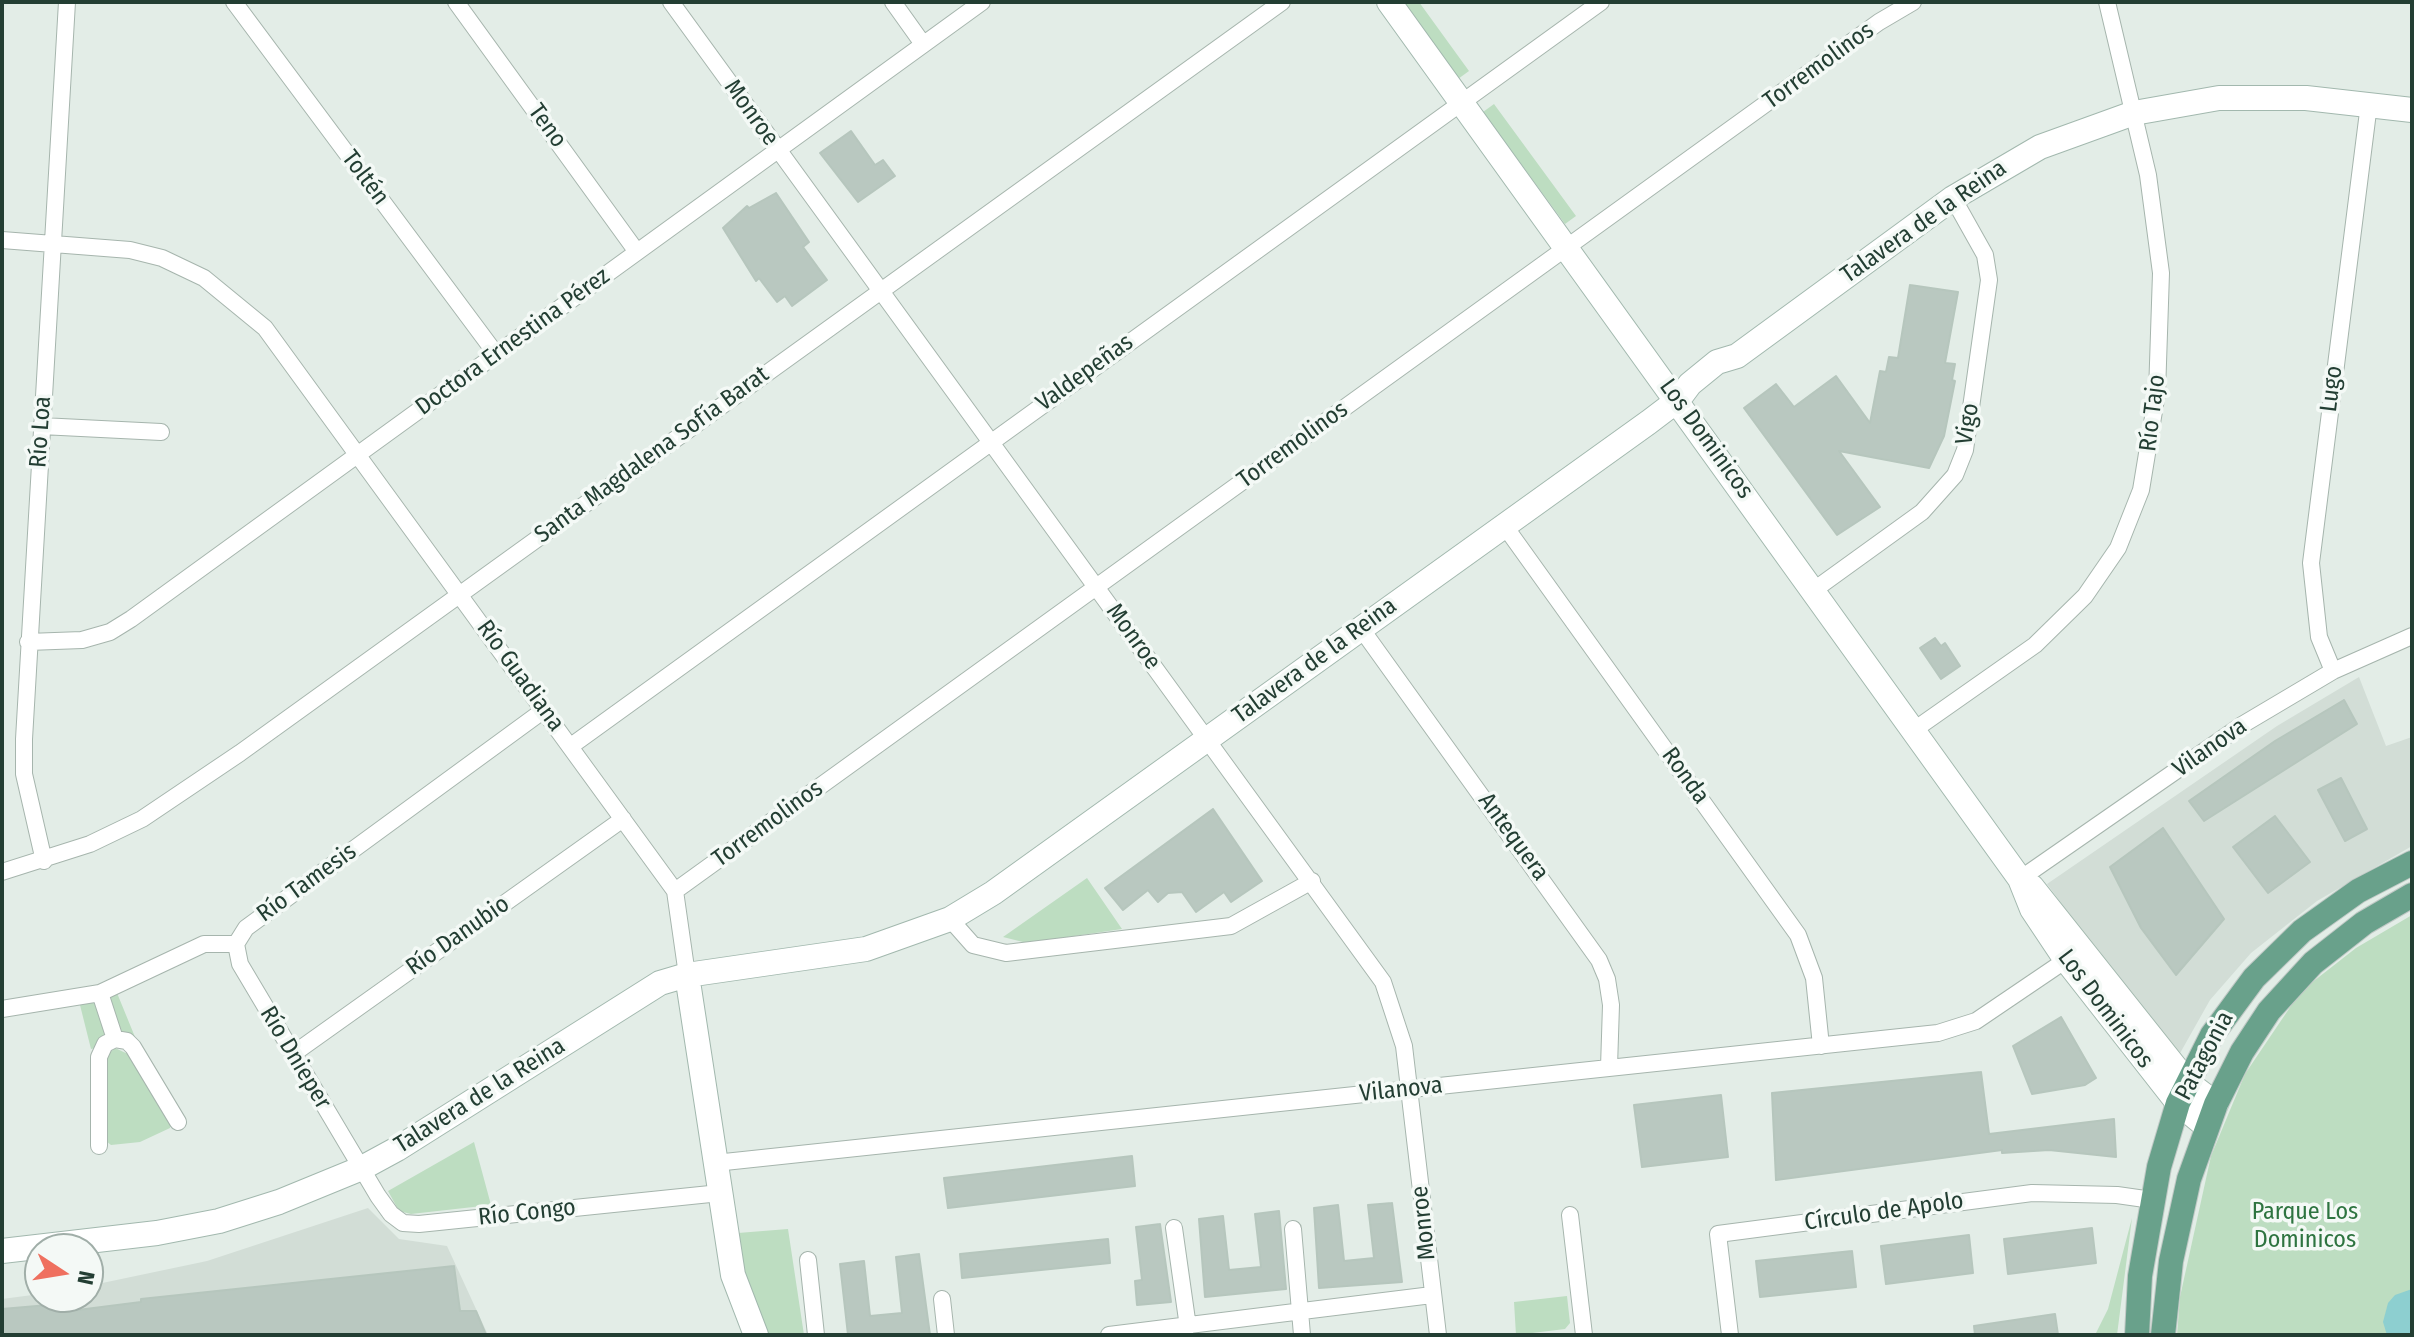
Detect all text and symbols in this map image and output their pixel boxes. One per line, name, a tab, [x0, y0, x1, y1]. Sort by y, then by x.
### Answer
street label: Torremolinos	[1758, 16, 1880, 116]
street label: Monroe	[717, 74, 785, 152]
street label: Teno	[522, 99, 572, 153]
street label: Toltén	[335, 145, 395, 211]
street label: Talavera de la Reina	[1836, 154, 2012, 290]
street label: Doctora Ernestina Pérez	[410, 262, 616, 422]
street label: Valdepeñas	[1031, 328, 1139, 418]
street label: Santa Magdalena Sofía Barat	[529, 360, 775, 550]
street label: Lugo	[2315, 364, 2349, 414]
street label: Los Dominicos	[1653, 373, 1759, 505]
street label: Río Tajo	[2134, 373, 2172, 453]
street label: Río Loa	[24, 395, 58, 469]
street label: Torremolinos	[1232, 395, 1354, 495]
street label: Vigo	[1950, 401, 1986, 447]
street label: Talavera de la Reina	[1227, 592, 1403, 730]
street label: Monroe	[1099, 598, 1167, 676]
street label: Río Guadiana	[470, 615, 570, 737]
street label: Vilanova	[2168, 712, 2252, 784]
street label: Ronda	[1655, 742, 1715, 810]
street label: Torremolinos	[707, 774, 829, 874]
street label: Antequera	[1472, 788, 1554, 886]
street label: Río Tamesis	[252, 837, 362, 929]
street label: Río Danubio	[401, 890, 515, 982]
street label: Los Dominicos	[2051, 944, 2159, 1074]
street label: Río Dnieper	[253, 1001, 337, 1115]
street label: Patagonia	[2170, 1007, 2240, 1105]
street label: Talavera de la Reina	[389, 1032, 571, 1160]
street label: Vilanova	[1358, 1071, 1444, 1109]
street label: Monroe	[1406, 1184, 1442, 1262]
street label: Círculo de Apolo	[1803, 1187, 1965, 1237]
street label: Río Congo	[477, 1194, 577, 1232]
park label: Parque Los Dominicos	[2252, 1198, 2358, 1254]
north arrow	[24, 1233, 104, 1313]
text: N	[71, 1268, 101, 1287]

